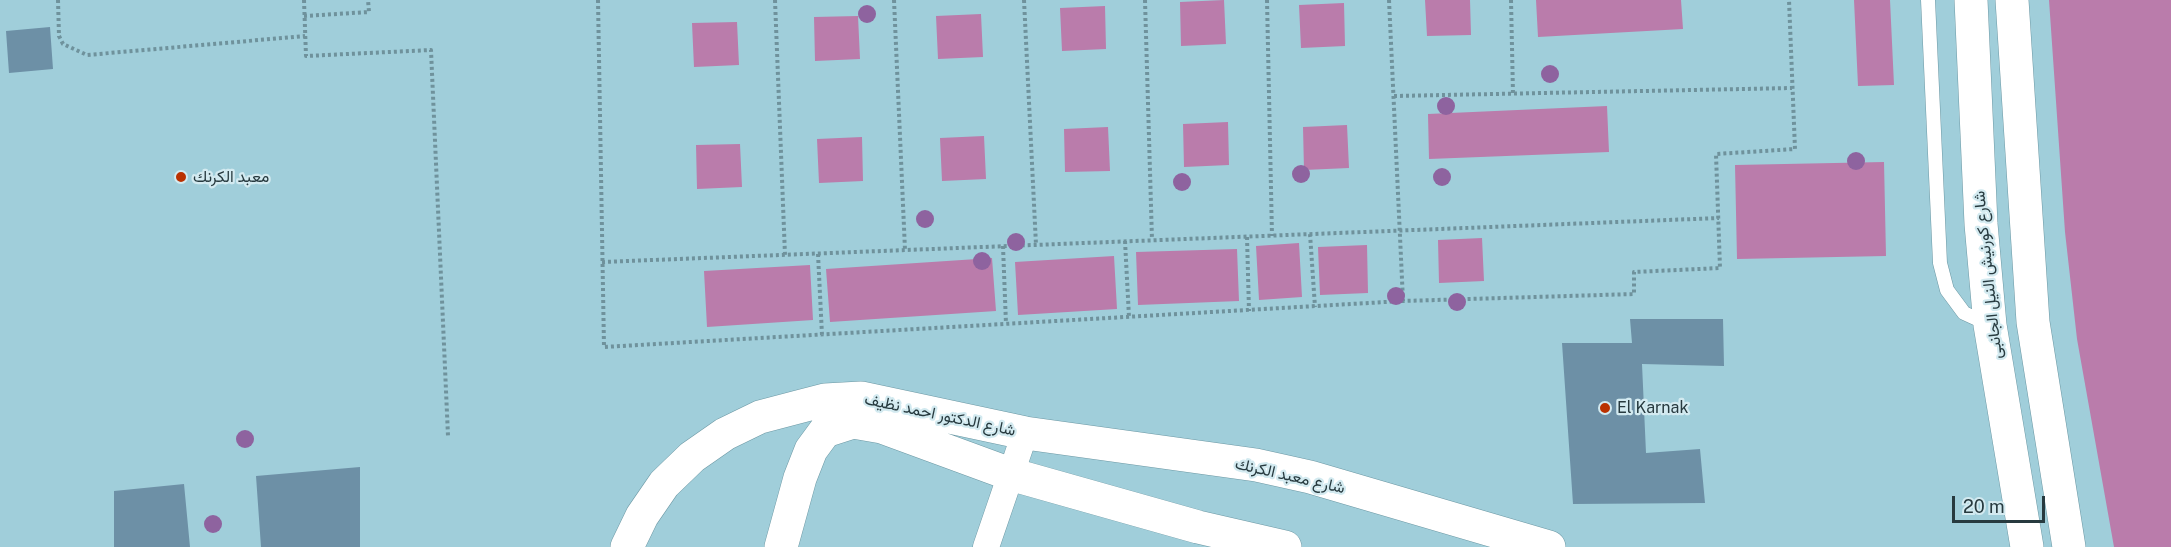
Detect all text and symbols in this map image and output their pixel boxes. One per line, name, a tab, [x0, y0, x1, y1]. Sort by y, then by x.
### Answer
place label: معبد الكرنك	[193, 167, 269, 187]
marker: معبد الكرنك	[174, 170, 188, 184]
street label: شارع كورنيش النيل الجانبى	[1970, 190, 2006, 360]
street label: شارع الدكتور احمد نظيف	[863, 390, 1017, 440]
place label: El Karnak	[1617, 398, 1688, 418]
marker: El Karnak	[1598, 401, 1612, 415]
street label: شارع معبد الكرنك	[1233, 454, 1347, 498]
scale bar	[1955, 484, 2048, 522]
text: 20 m	[1963, 496, 2005, 517]

